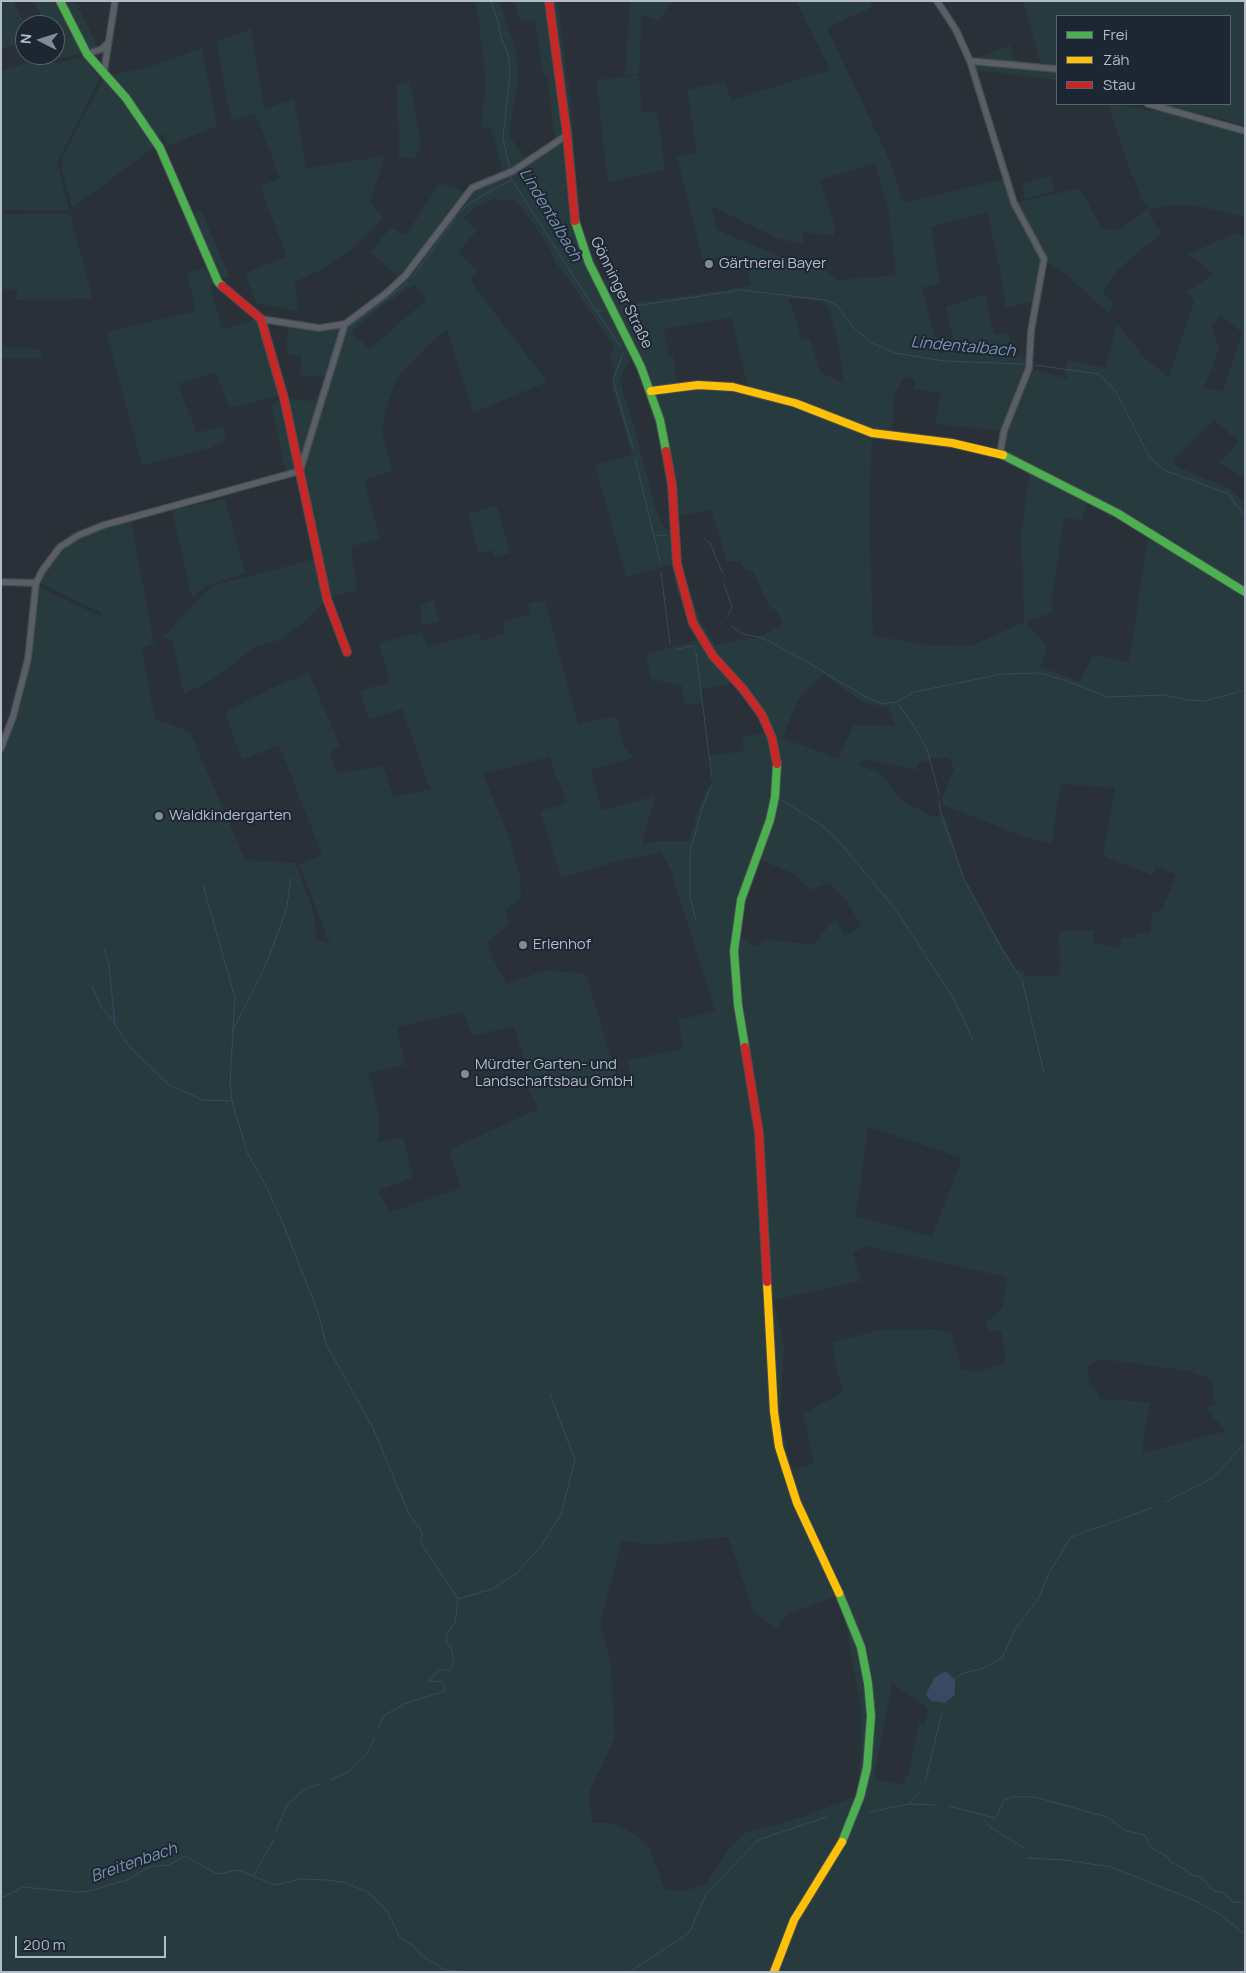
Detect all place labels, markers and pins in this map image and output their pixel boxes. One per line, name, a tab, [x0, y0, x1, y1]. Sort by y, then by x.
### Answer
place label: Gärtnerei Bayer	[719, 255, 826, 273]
marker: Gärtnerei Bayer	[703, 258, 715, 270]
place label: Waldkindergarten	[169, 807, 291, 825]
marker: Waldkindergarten	[153, 810, 165, 822]
place label: Erlenhof	[533, 936, 591, 954]
marker: Erlenhof	[517, 939, 529, 951]
place label: Mürdter Garten- und Landschaftsbau GmbH	[475, 1056, 633, 1091]
marker: Mürdter Garten- und Landschaftsbau GmbH	[459, 1068, 471, 1080]

